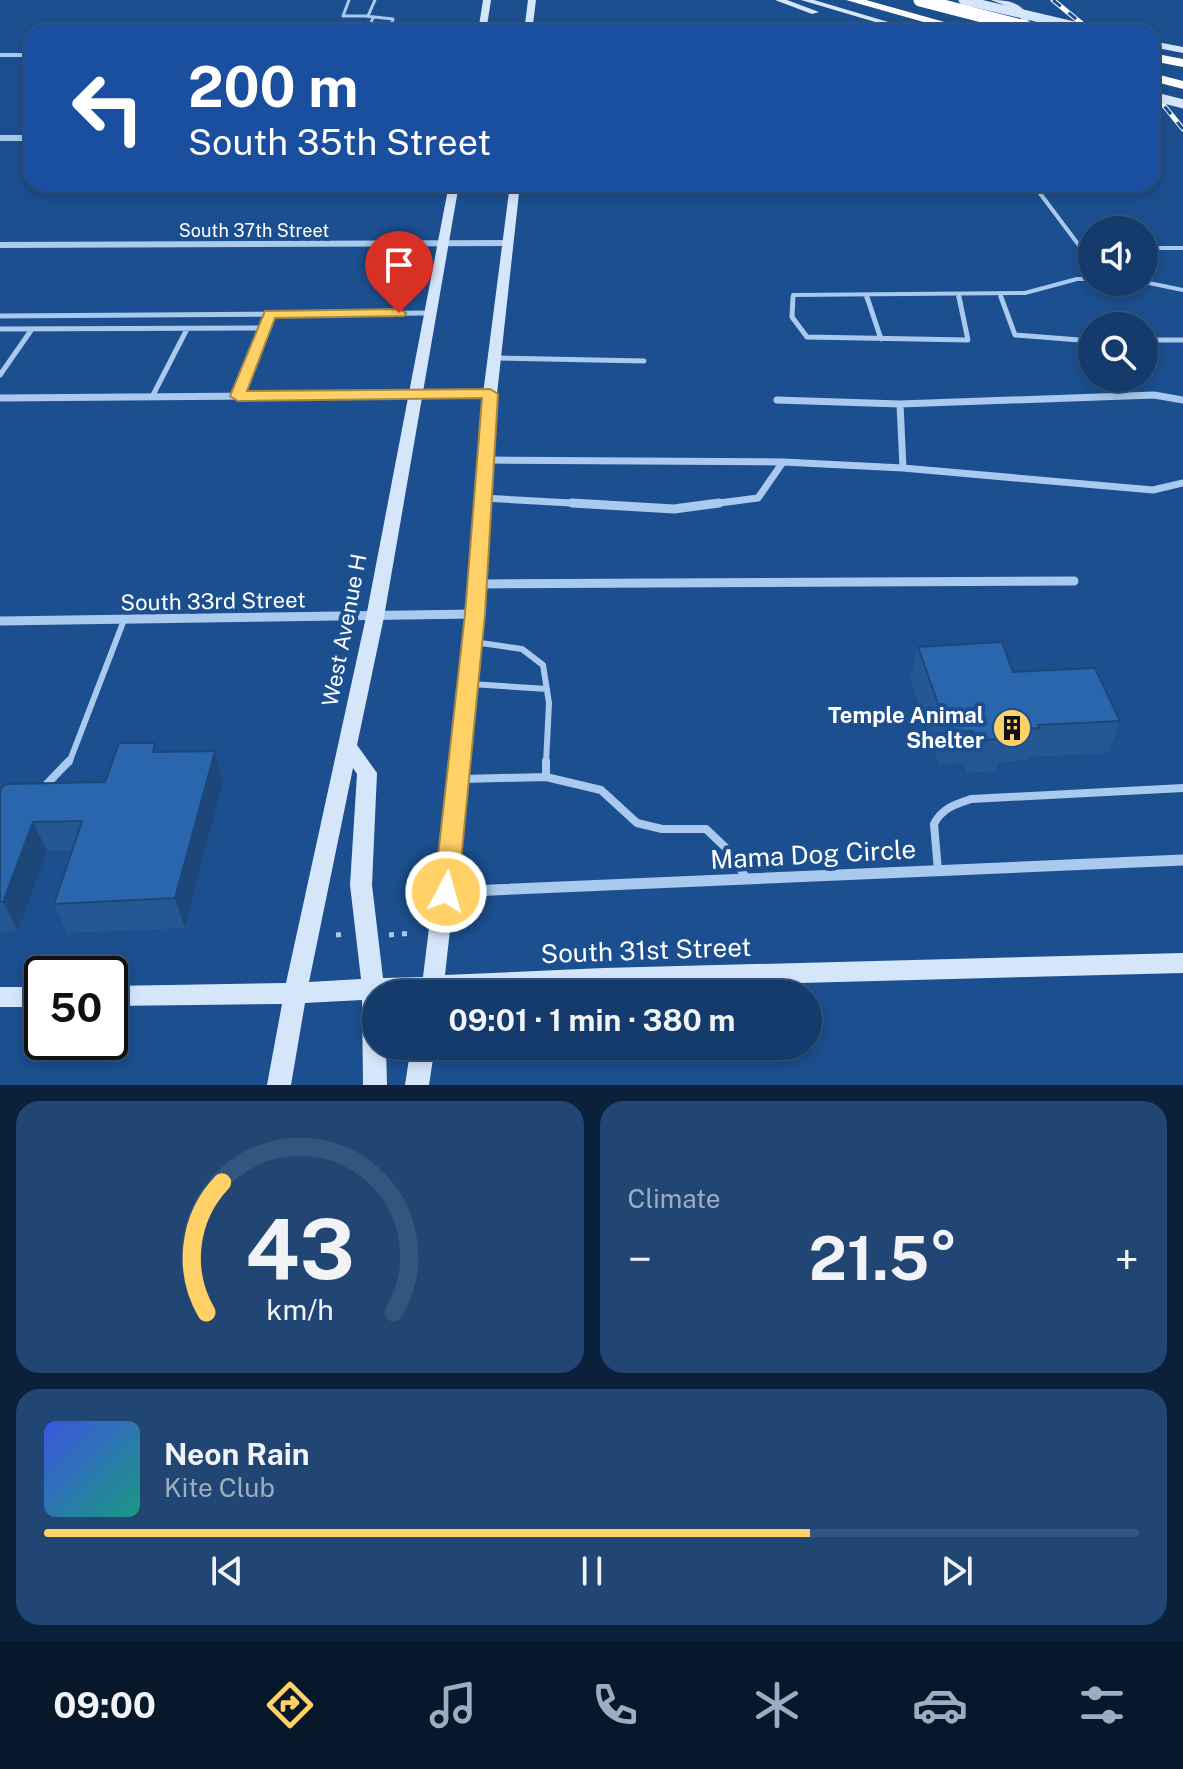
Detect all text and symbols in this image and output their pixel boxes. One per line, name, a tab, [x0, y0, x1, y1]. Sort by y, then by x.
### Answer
text: 200 m	[188, 54, 358, 120]
icon: left	[56, 56, 160, 160]
text: South 35th Street	[188, 121, 491, 163]
map controls	[1078, 216, 1158, 392]
button: sound	[1078, 216, 1158, 296]
street label: South 37th Street	[179, 220, 329, 241]
pin	[365, 231, 433, 313]
icon: arrive	[377, 243, 421, 287]
button: search	[1078, 312, 1158, 392]
street label: West Avenue H	[316, 552, 372, 708]
street label: South 33rd Street	[120, 586, 306, 616]
place label: Temple Animal Shelter	[828, 702, 984, 753]
building icon: Temple Animal Shelter	[991, 707, 1033, 749]
street label: Mama Dog Circle	[709, 833, 917, 875]
position arrow	[404, 850, 488, 934]
street label: South 31st Street	[540, 931, 752, 969]
speed limit sign: 50	[24, 956, 128, 1060]
text: 09:01 · 1 min · 380 m	[449, 1002, 735, 1038]
text: Climate	[628, 1183, 721, 1214]
text: 43	[245, 1200, 355, 1298]
text: 21.5°	[809, 1223, 958, 1294]
text: −	[628, 1233, 652, 1285]
text: +	[1115, 1233, 1139, 1285]
text: km/h	[266, 1293, 333, 1326]
text: Neon Rain	[164, 1436, 310, 1472]
text: Kite Club	[164, 1472, 275, 1503]
icon: previous	[205, 1549, 249, 1593]
icon: pause	[570, 1549, 614, 1593]
icon: next	[935, 1549, 979, 1593]
icon: directions	[262, 1677, 318, 1733]
icon: music	[425, 1677, 481, 1733]
icon: phone	[587, 1677, 643, 1733]
icon: climate	[749, 1677, 805, 1733]
icon: car	[912, 1677, 968, 1733]
icon: filters	[1074, 1677, 1130, 1733]
text: 09:00	[53, 1684, 156, 1726]

